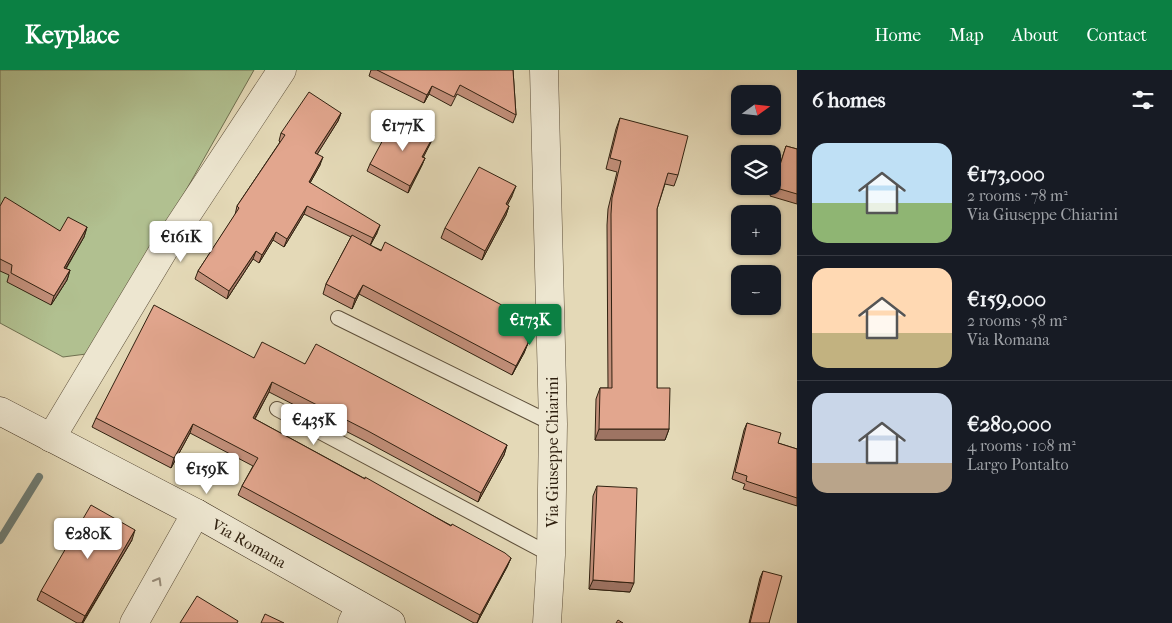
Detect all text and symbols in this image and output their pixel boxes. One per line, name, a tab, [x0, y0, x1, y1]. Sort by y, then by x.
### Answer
text: Keyplace	[25, 21, 119, 49]
text: Home	[874, 25, 921, 46]
text: Map	[949, 25, 984, 46]
text: About	[1012, 25, 1058, 46]
text: Contact	[1086, 25, 1147, 46]
north arrow	[731, 85, 781, 135]
map controls	[731, 85, 781, 315]
icon: filters	[1129, 86, 1157, 114]
text: 6 homes	[812, 88, 886, 112]
pin: €177K	[368, 109, 438, 152]
text: €177K	[382, 116, 424, 135]
button: layers	[731, 145, 781, 195]
text: €173,000	[967, 162, 1045, 186]
icon: home	[852, 163, 912, 223]
text: 2 rooms · 78 m²	[967, 186, 1068, 205]
button: +	[731, 205, 781, 255]
text: Via Giuseppe Chiarini	[967, 205, 1118, 224]
pin: €161K	[146, 220, 216, 263]
text: €161K	[160, 227, 202, 246]
button: −	[731, 265, 781, 315]
text: €159,000	[967, 287, 1046, 311]
icon: home	[852, 288, 912, 348]
pin: €173K	[495, 304, 565, 346]
text: €173K	[509, 310, 551, 329]
text: 2 rooms · 58 m²	[967, 311, 1067, 330]
text: Via Romana	[967, 330, 1050, 349]
street label: Via Giuseppe Chiarini	[543, 376, 562, 528]
pin: €435K	[279, 404, 349, 446]
text: €435K	[292, 410, 336, 429]
text: €280,000	[967, 412, 1052, 436]
icon: home	[852, 413, 912, 473]
text: 4 rooms · 108 m²	[967, 436, 1076, 455]
pin: €159K	[172, 452, 242, 495]
text: Largo Pontalto	[967, 455, 1069, 474]
text: €159K	[186, 459, 228, 478]
street label: Via Romana	[207, 514, 290, 572]
pin: €280K	[53, 518, 123, 560]
text: €280K	[65, 524, 111, 543]
one-way arrow	[152, 577, 162, 586]

